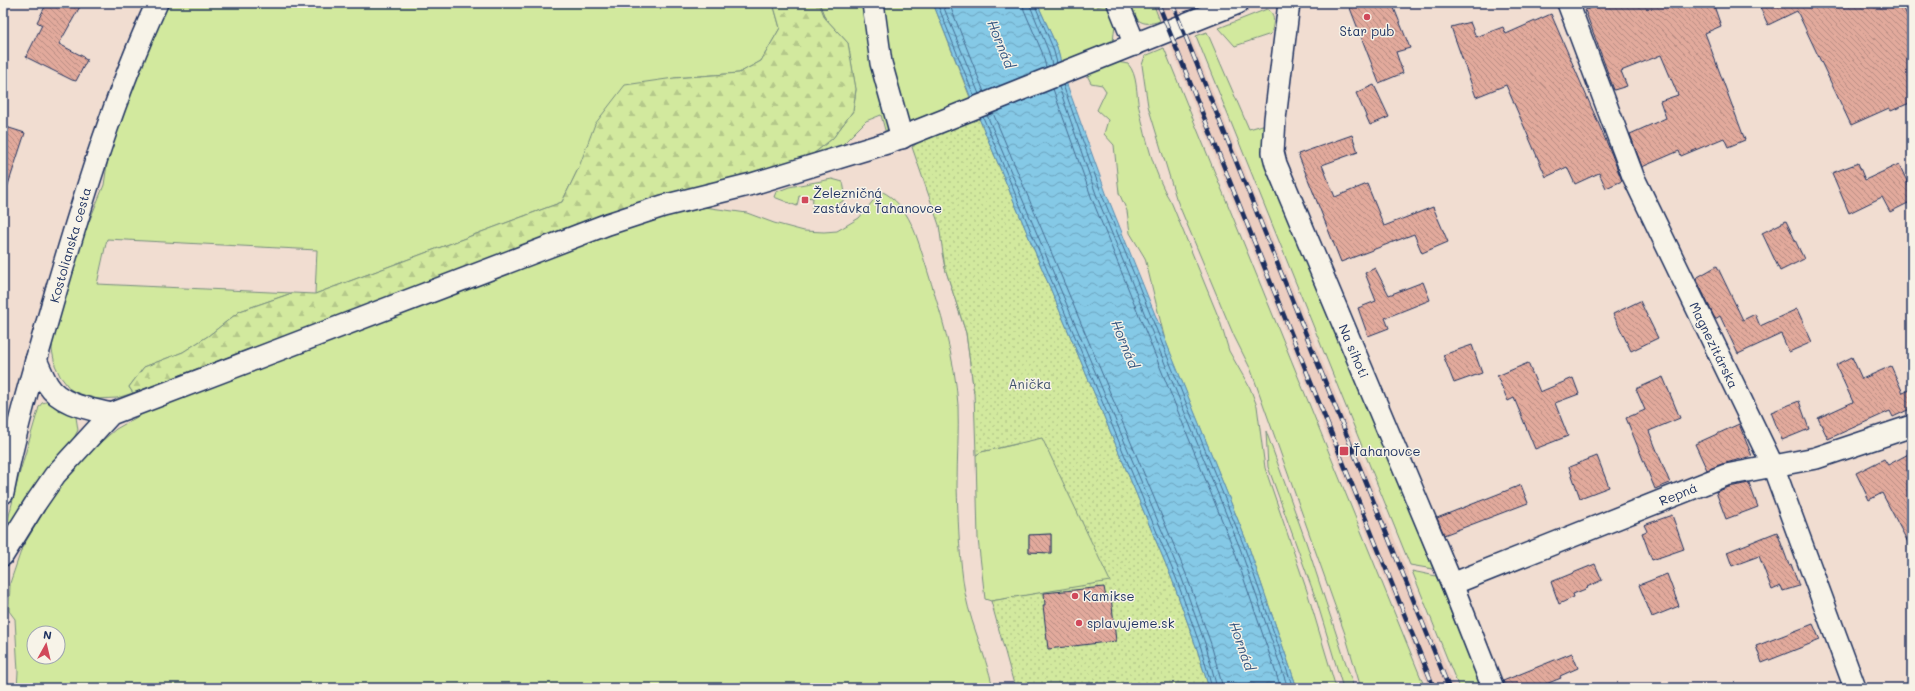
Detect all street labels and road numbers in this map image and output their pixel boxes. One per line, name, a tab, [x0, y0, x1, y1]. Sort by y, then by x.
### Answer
street label: Kostolianska cesta	[45, 185, 94, 304]
street label: Magnezitárska	[1686, 299, 1743, 391]
street label: Na sihoti	[1336, 321, 1373, 380]
street label: Repná	[1656, 478, 1699, 509]

